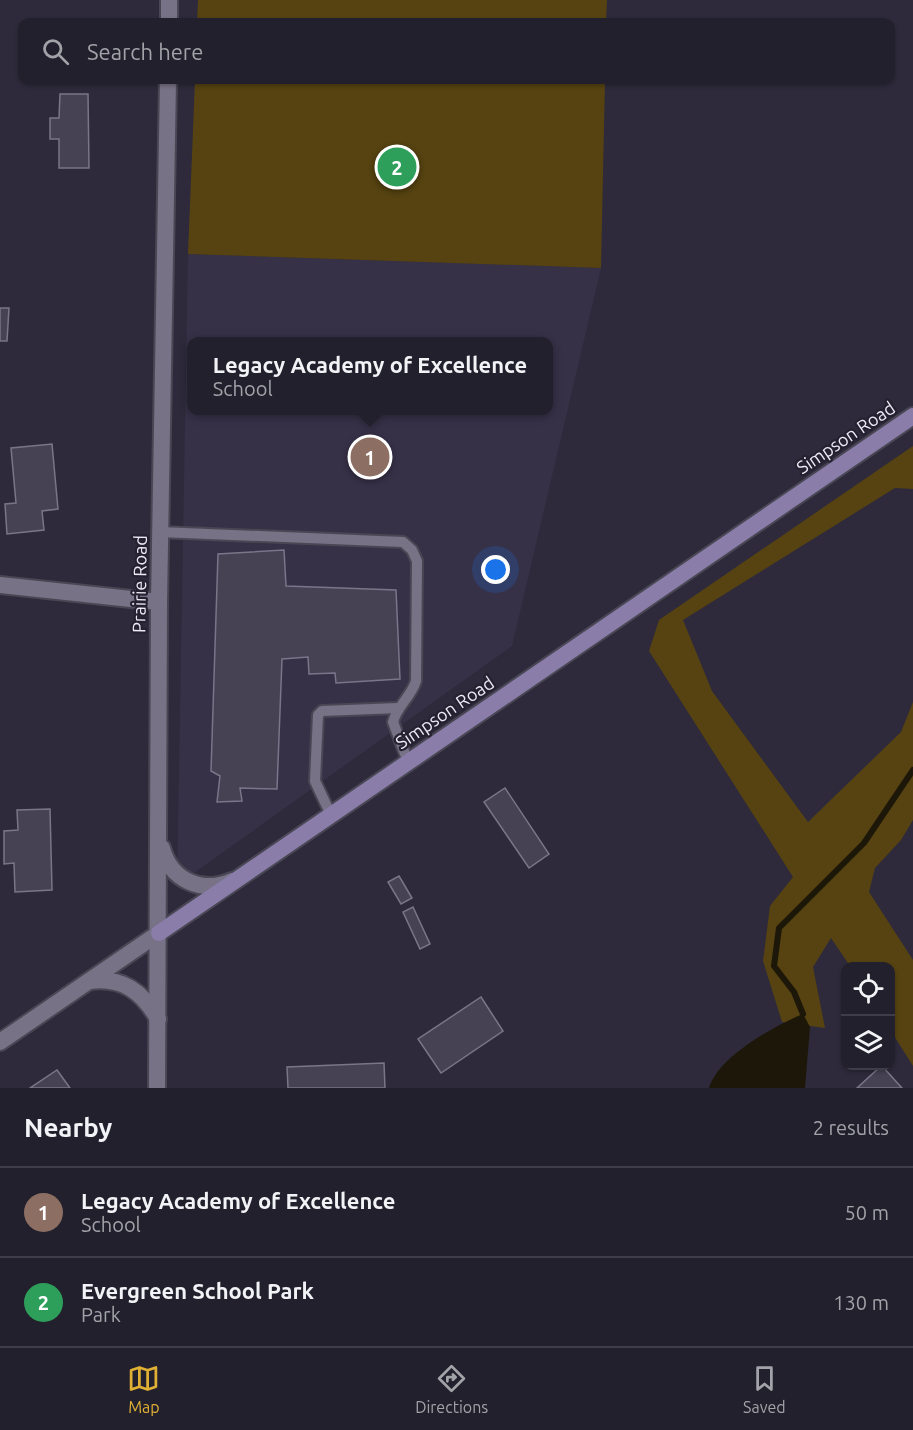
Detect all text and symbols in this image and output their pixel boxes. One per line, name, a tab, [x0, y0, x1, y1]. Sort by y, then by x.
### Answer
search box	[18, 18, 895, 84]
icon: search	[39, 35, 72, 68]
text: Search here	[87, 39, 203, 64]
pin: 2	[378, 144, 416, 190]
popup	[187, 337, 553, 415]
text: Legacy Academy of Excellence	[213, 352, 527, 377]
text: School	[213, 377, 273, 400]
street label: Simpson Road	[793, 397, 898, 477]
pin: 1	[350, 434, 389, 480]
street label: Prairie Road	[128, 535, 150, 633]
your location	[481, 555, 510, 584]
street label: Simpson Road	[392, 672, 497, 752]
map controls	[841, 962, 895, 1070]
button: locate	[841, 962, 895, 1016]
button: layers	[841, 1016, 895, 1070]
text: Nearby	[24, 1113, 112, 1142]
text: 2 results	[813, 1116, 889, 1139]
text: Legacy Academy of Excellence	[81, 1188, 395, 1213]
text: 1	[38, 1201, 49, 1224]
text: 50 m	[845, 1201, 889, 1224]
text: School	[81, 1213, 141, 1236]
text: Evergreen School Park	[81, 1278, 314, 1303]
text: 2	[38, 1291, 49, 1314]
text: 130 m	[833, 1291, 889, 1314]
text: Park	[81, 1303, 121, 1326]
tab: Map	[127, 1362, 160, 1416]
tab: Directions	[415, 1362, 488, 1416]
tab: Saved	[743, 1362, 786, 1416]

